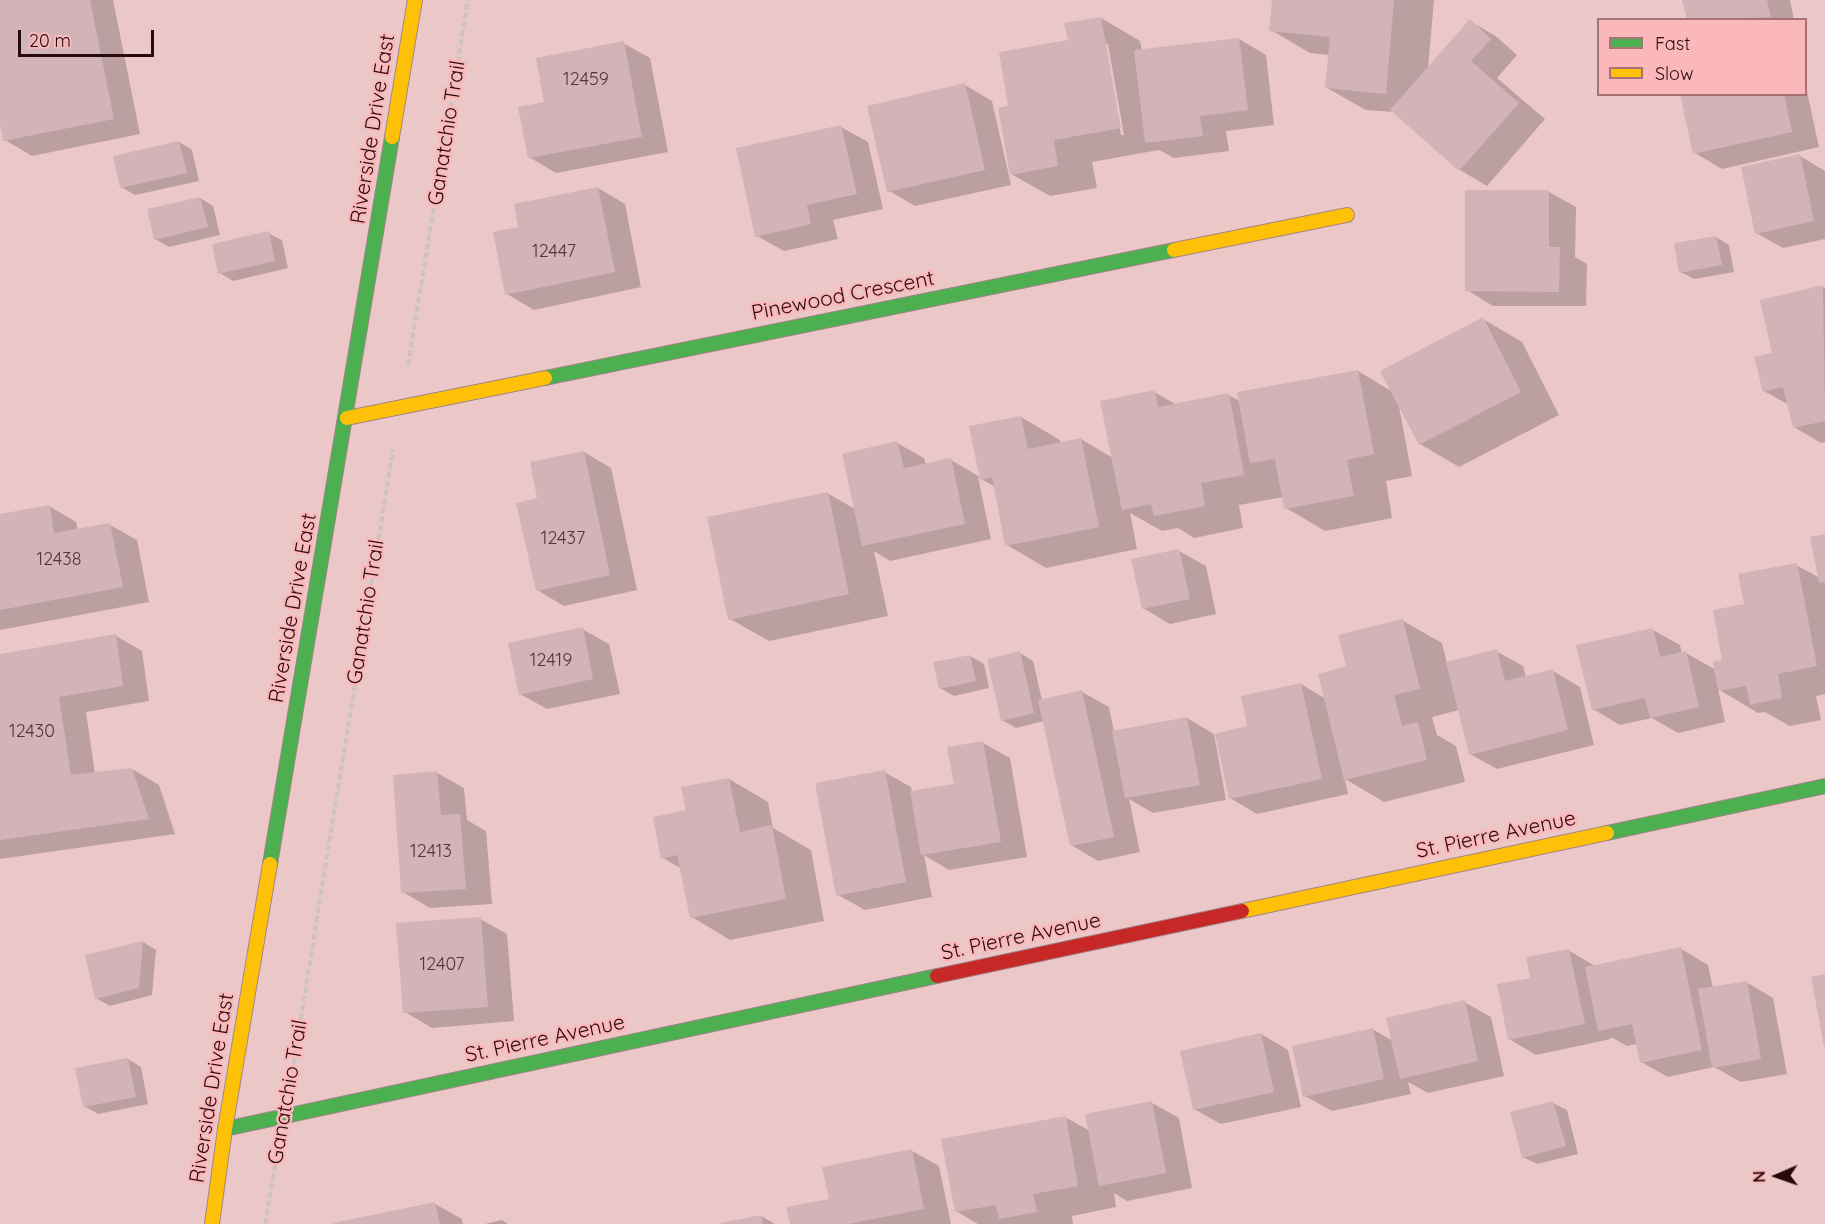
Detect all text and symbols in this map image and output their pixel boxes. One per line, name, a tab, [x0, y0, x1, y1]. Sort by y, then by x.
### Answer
scale bar	[21, 18, 158, 56]
legend	[1597, 18, 1807, 96]
text: 20 m	[29, 29, 71, 52]
street label: Riverside Drive East	[346, 32, 400, 226]
text: Fast	[1655, 32, 1690, 55]
street label: Ganatchio Trail	[423, 59, 471, 207]
text: Slow	[1655, 62, 1693, 85]
house number: 12459	[563, 69, 609, 91]
house number: 12447	[532, 241, 576, 263]
street label: Pinewood Crescent	[749, 266, 937, 326]
street label: Riverside Drive East	[264, 511, 322, 705]
house number: 12437	[541, 528, 585, 550]
street label: Ganatchio Trail	[342, 538, 390, 686]
house number: 12438	[37, 549, 81, 571]
house number: 12419	[530, 650, 572, 672]
house number: 12430	[9, 721, 55, 743]
street label: St. Pierre Avenue	[1414, 806, 1578, 864]
house number: 12413	[410, 841, 452, 863]
street label: St. Pierre Avenue	[939, 908, 1103, 966]
house number: 12407	[420, 954, 464, 976]
street label: Riverside Drive East	[185, 991, 239, 1185]
street label: St. Pierre Avenue	[463, 1010, 627, 1068]
street label: Ganatchio Trail	[263, 1018, 313, 1166]
north arrow	[1747, 1146, 1807, 1206]
text: N	[1749, 1170, 1769, 1183]

